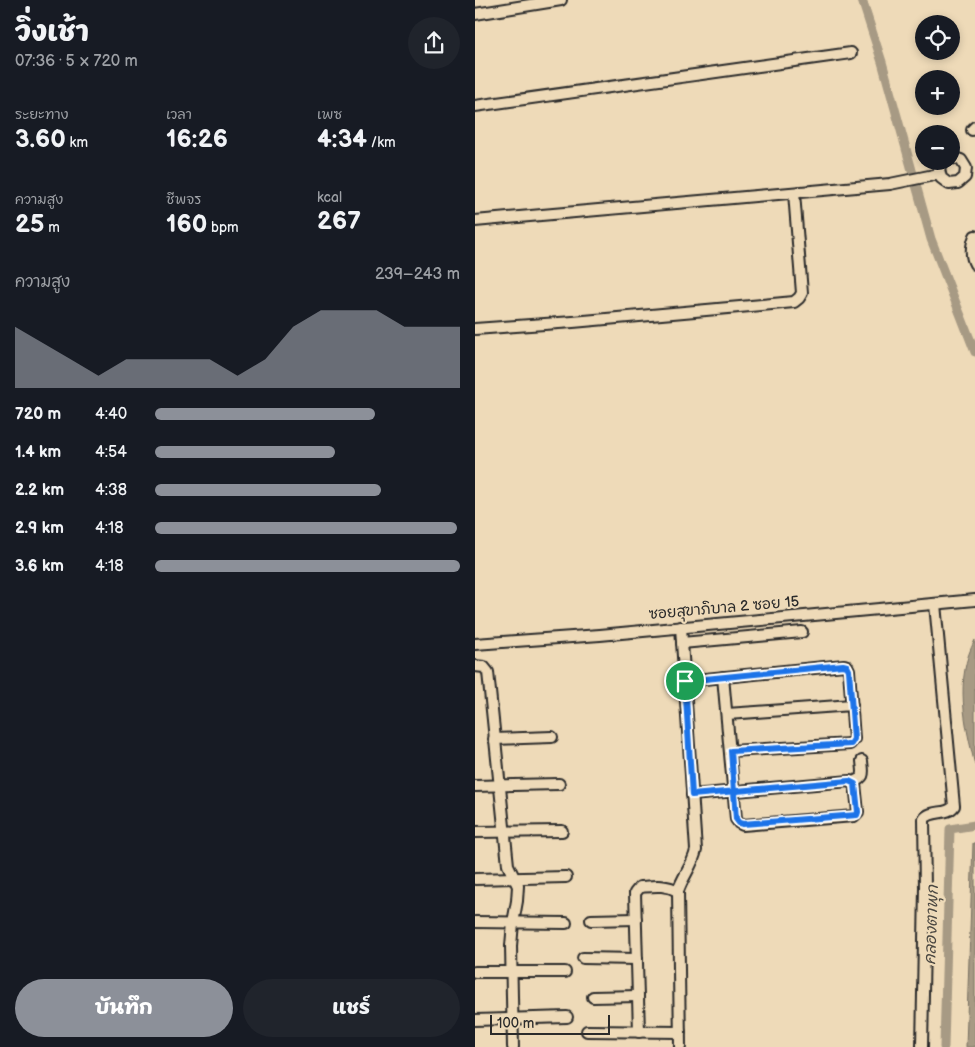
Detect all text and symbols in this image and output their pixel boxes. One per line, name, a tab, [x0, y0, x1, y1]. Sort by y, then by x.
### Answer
map controls	[915, 15, 960, 170]
button: locate	[915, 15, 960, 60]
text: วิ่งเช้า	[15, 16, 89, 49]
button: share	[408, 17, 460, 69]
text: 07:36 · 5 × 720 m	[15, 52, 138, 71]
button: +	[915, 70, 960, 115]
text: ระยะทาง	[15, 106, 68, 123]
text: เวลา	[166, 106, 192, 123]
text: เพซ	[317, 106, 342, 123]
text: 3.60	[15, 124, 66, 155]
text: 16:26	[166, 124, 228, 155]
text: 4:34	[317, 124, 367, 155]
button: −	[915, 125, 960, 170]
text: km	[66, 134, 88, 151]
text: /km	[367, 134, 396, 151]
text: kcal	[317, 189, 342, 206]
text: ความสูง	[15, 191, 63, 208]
text: ชีพจร	[166, 191, 201, 208]
text: 267	[317, 206, 361, 237]
text: 25	[15, 209, 44, 240]
text: 160	[166, 209, 207, 240]
text: m	[44, 219, 60, 236]
text: bpm	[207, 219, 239, 236]
text: 239–243 m	[375, 265, 460, 284]
text: ความสูง	[15, 273, 70, 292]
text: 720 m	[15, 405, 61, 424]
text: 4:40	[95, 405, 127, 424]
text: 1.4 km	[15, 443, 61, 462]
text: 4:54	[95, 443, 127, 462]
text: 2.2 km	[15, 481, 64, 500]
text: 4:38	[95, 481, 127, 500]
text: 2.9 km	[15, 519, 64, 538]
text: 4:18	[95, 519, 124, 538]
text: 3.6 km	[15, 557, 64, 576]
text: 4:18	[95, 557, 124, 576]
street label: ซอยสุขาภิบาล 2 ซอย 15	[648, 592, 800, 625]
pin	[664, 660, 706, 702]
icon: arrive	[671, 667, 699, 695]
water label: คลองตาพุก	[921, 884, 945, 965]
button: บันทึก	[15, 979, 233, 1037]
button: แชร์	[243, 979, 460, 1037]
scale bar	[490, 1012, 610, 1035]
text: 100 m	[497, 1015, 534, 1032]

